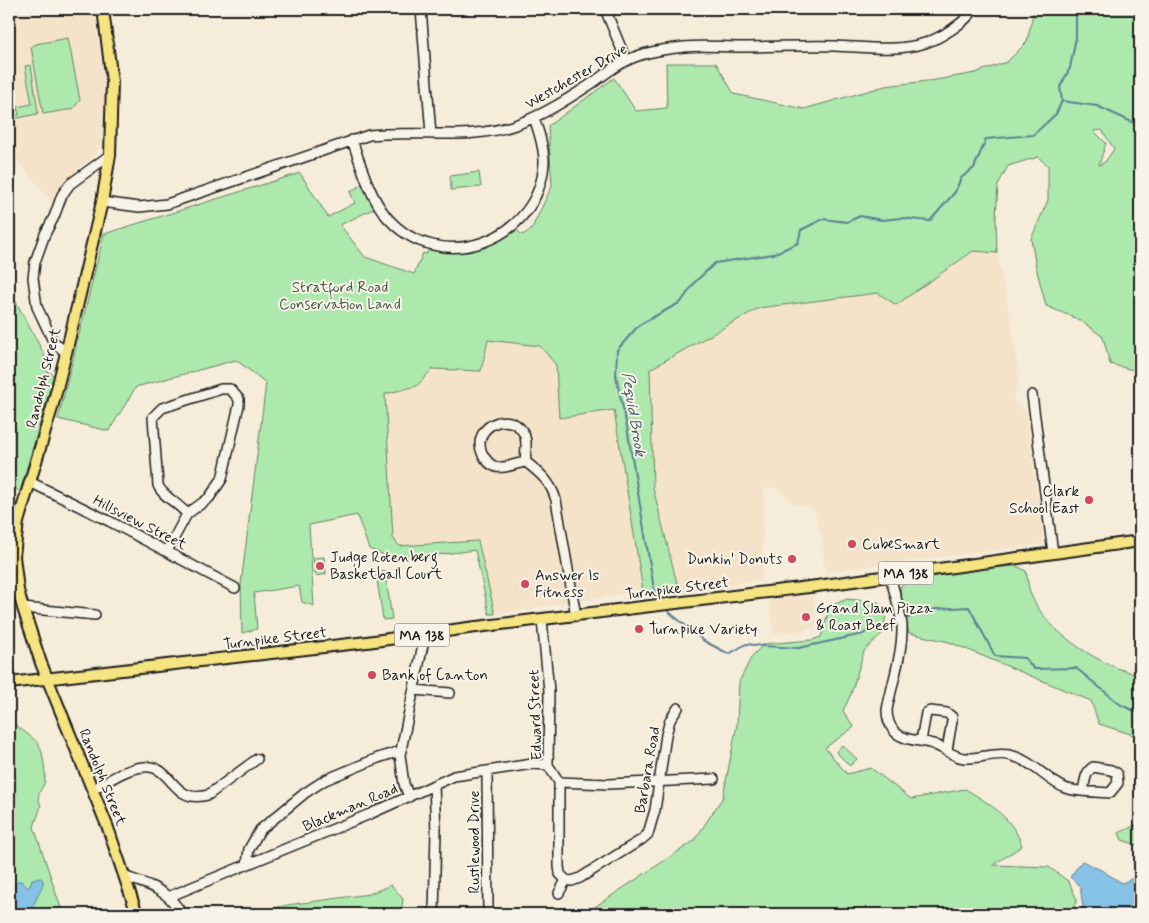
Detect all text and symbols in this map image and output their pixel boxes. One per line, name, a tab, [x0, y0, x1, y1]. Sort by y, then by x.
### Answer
street label: Westchester Drive	[522, 39, 631, 114]
park label: Stratford Road Conservation Land	[279, 278, 401, 315]
street label: Randolph Street	[22, 326, 66, 431]
water label: Pequid Brook	[617, 371, 651, 459]
place label: Clark School East	[1009, 482, 1080, 519]
street label: Hillsview Street	[89, 491, 190, 555]
marker: Clark School East	[1083, 494, 1095, 506]
place label: CubeSmart	[862, 535, 940, 555]
marker: CubeSmart	[846, 538, 858, 550]
place label: Judge Rotenberg Basketball Court	[330, 548, 442, 585]
place label: Dunkin' Donuts	[687, 550, 782, 570]
marker: Dunkin' Donuts	[786, 553, 798, 565]
marker: Judge Rotenberg Basketball Court	[314, 560, 326, 572]
road number: MA 138	[878, 562, 934, 584]
place label: Answer Is Fitness	[535, 566, 600, 603]
street label: Turnpike Street	[624, 573, 730, 605]
marker: Answer Is Fitness	[519, 578, 531, 590]
place label: Grand Slam Pizza & Roast Beef	[816, 599, 934, 636]
marker: Grand Slam Pizza & Roast Beef	[800, 611, 812, 623]
place label: Turnpike Variety	[649, 620, 757, 640]
street label: Turnpike Street	[222, 623, 328, 655]
marker: Turnpike Variety	[633, 623, 645, 635]
road number: MA 138	[394, 624, 450, 646]
place label: Bank of Canton	[382, 666, 488, 686]
marker: Bank of Canton	[366, 669, 378, 681]
street label: Edward Street	[524, 669, 548, 761]
street label: Barbara Road	[631, 725, 665, 815]
street label: Randolph Street	[74, 726, 131, 829]
street label: Blackman Road	[300, 779, 401, 837]
street label: Rustlewood Drive	[465, 790, 485, 894]

